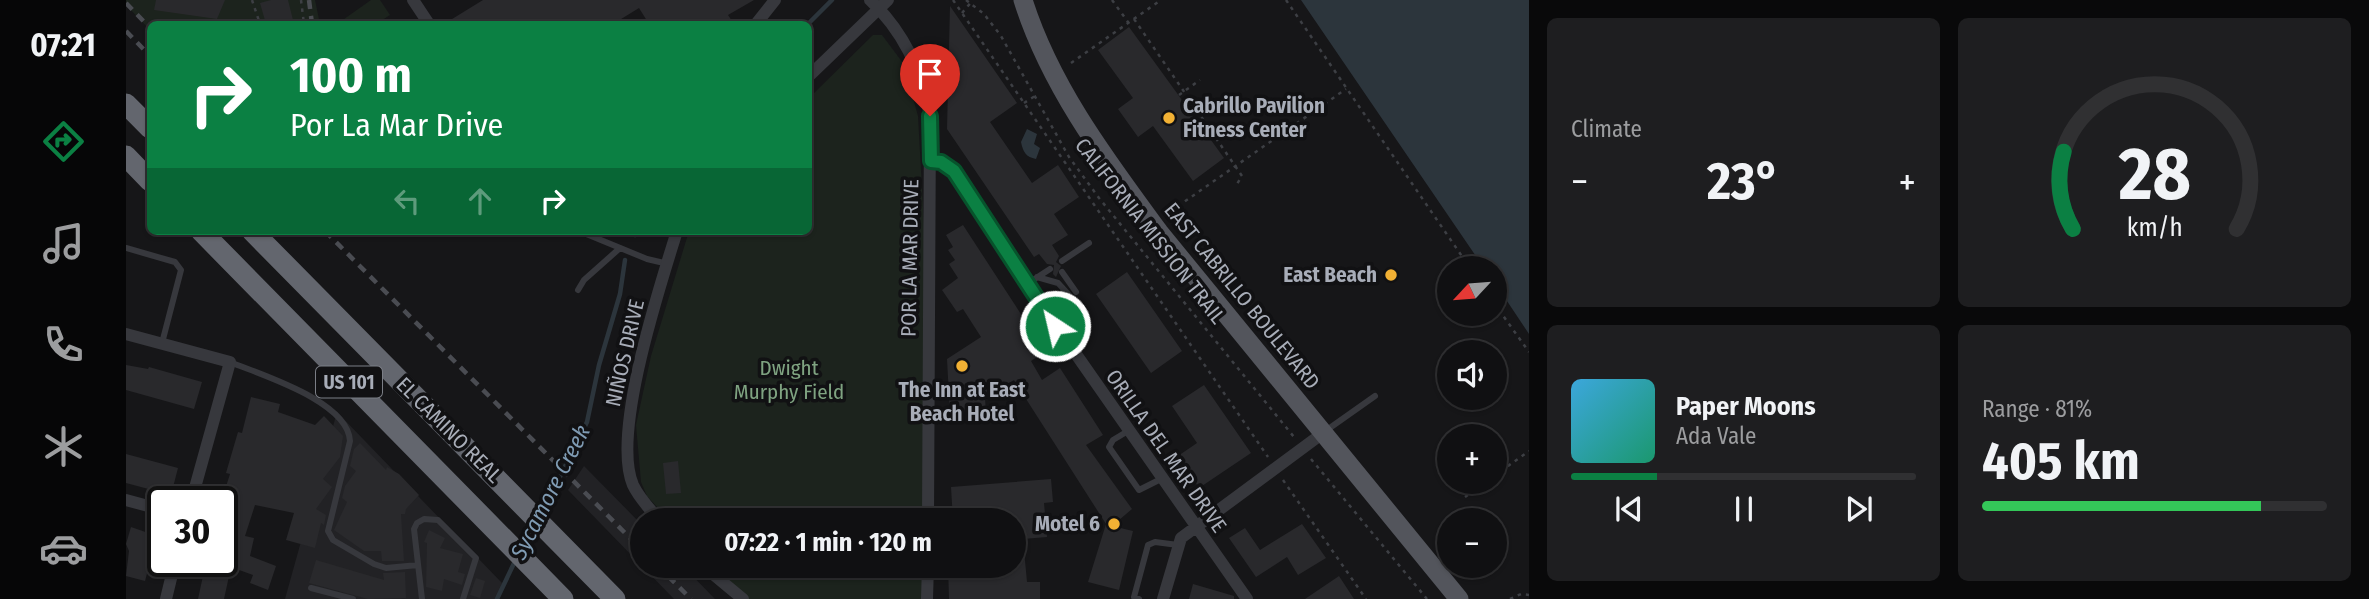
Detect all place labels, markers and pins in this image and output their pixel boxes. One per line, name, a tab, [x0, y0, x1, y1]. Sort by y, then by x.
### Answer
pin	[900, 44, 960, 116]
place label: Cabrillo Pavilion Fitness Center	[1183, 93, 1325, 143]
marker: Cabrillo Pavilion Fitness Center	[1161, 110, 1177, 126]
place label: East Beach	[1283, 262, 1377, 288]
marker: East Beach	[1383, 267, 1399, 283]
marker: The Inn at East Beach Hotel	[954, 358, 970, 374]
place label: The Inn at East Beach Hotel	[898, 377, 1026, 427]
place label: Motel 6	[1035, 511, 1100, 537]
marker: Motel 6	[1106, 516, 1122, 532]

